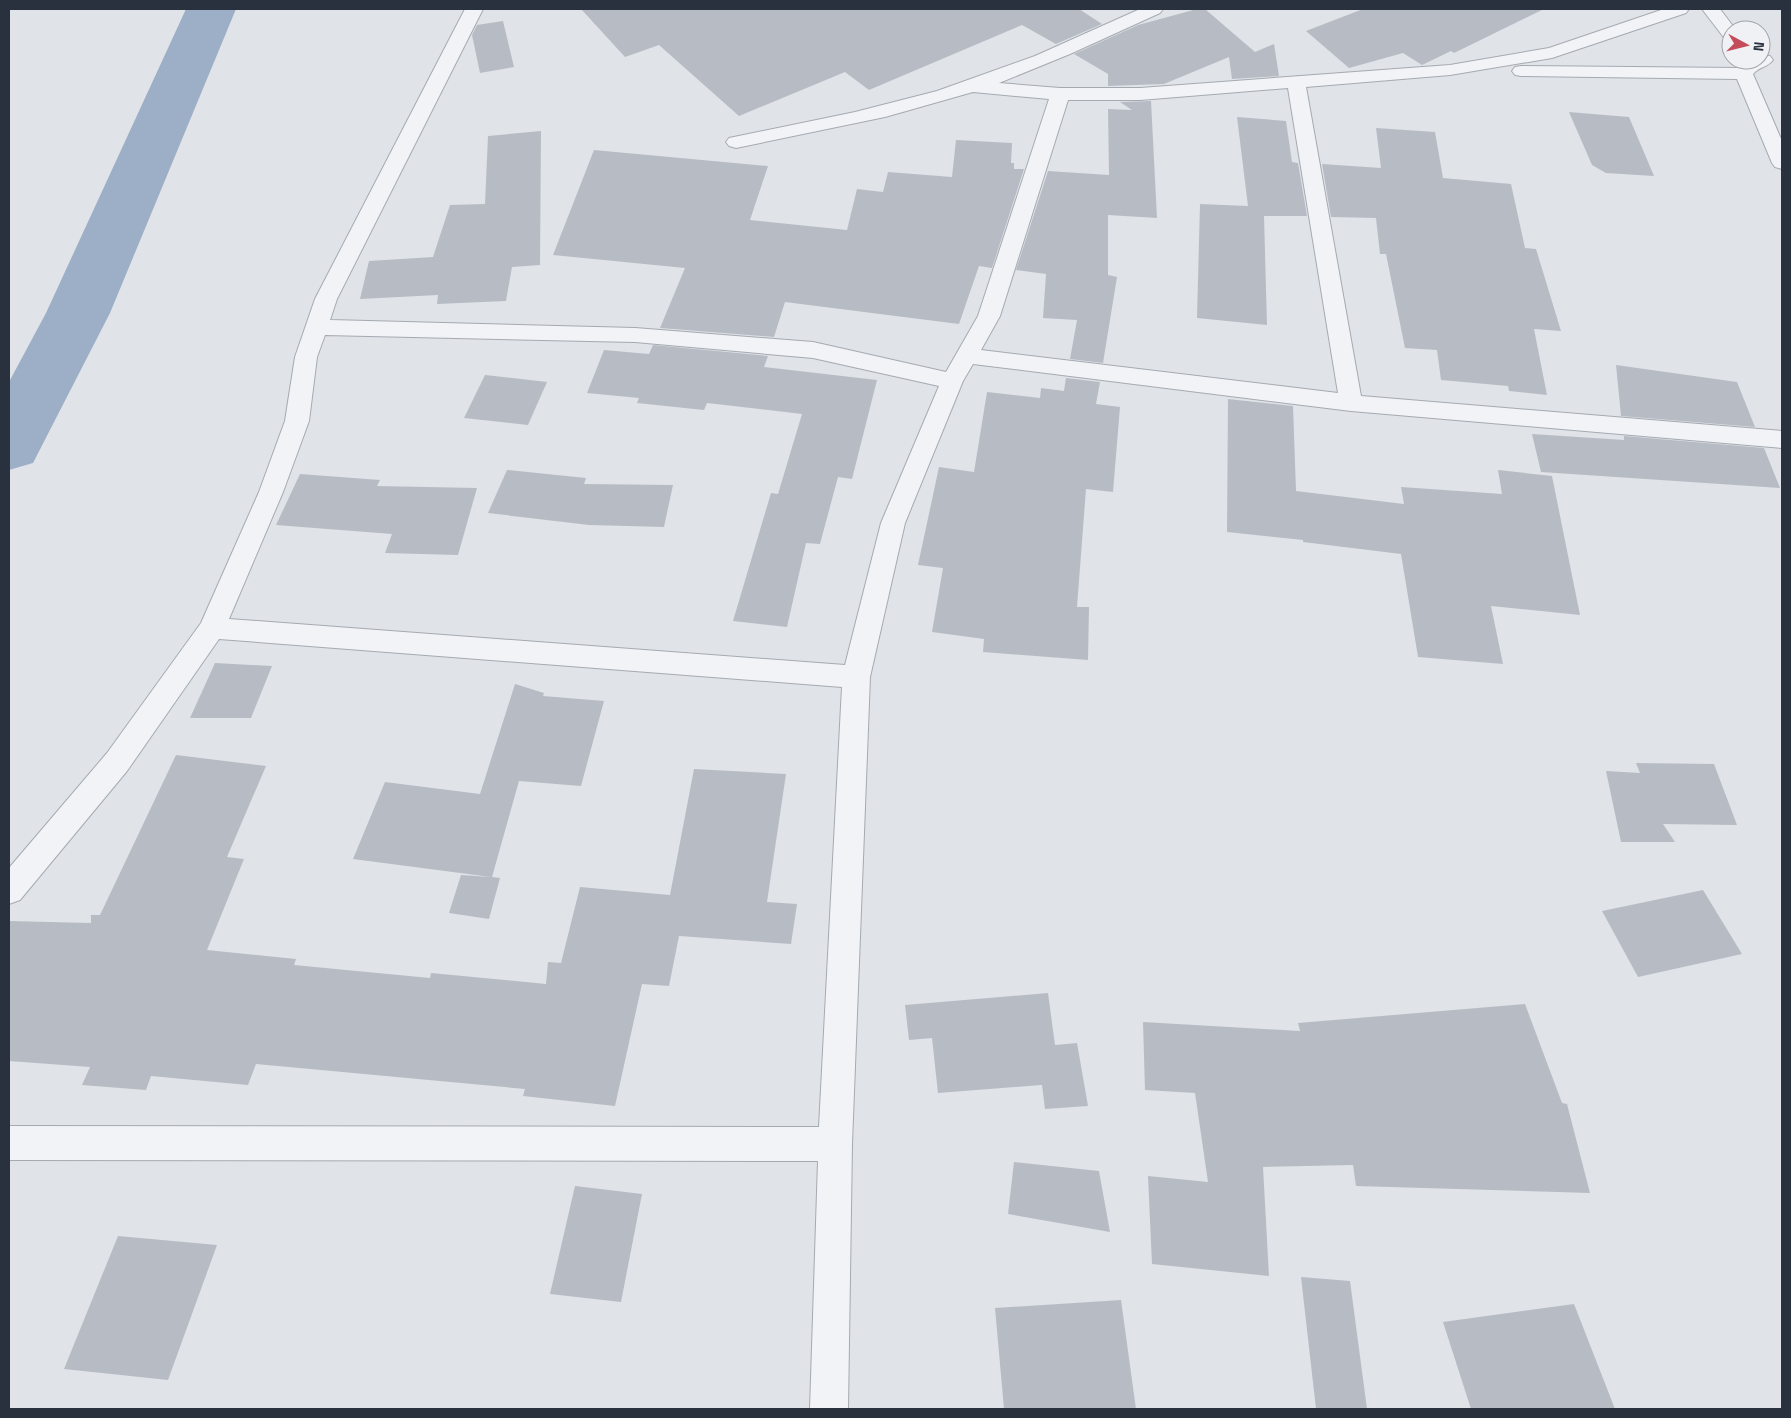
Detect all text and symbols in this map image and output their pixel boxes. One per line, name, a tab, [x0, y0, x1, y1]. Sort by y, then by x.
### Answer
north arrow	[1721, 20, 1771, 70]
text: N	[1749, 41, 1768, 52]

